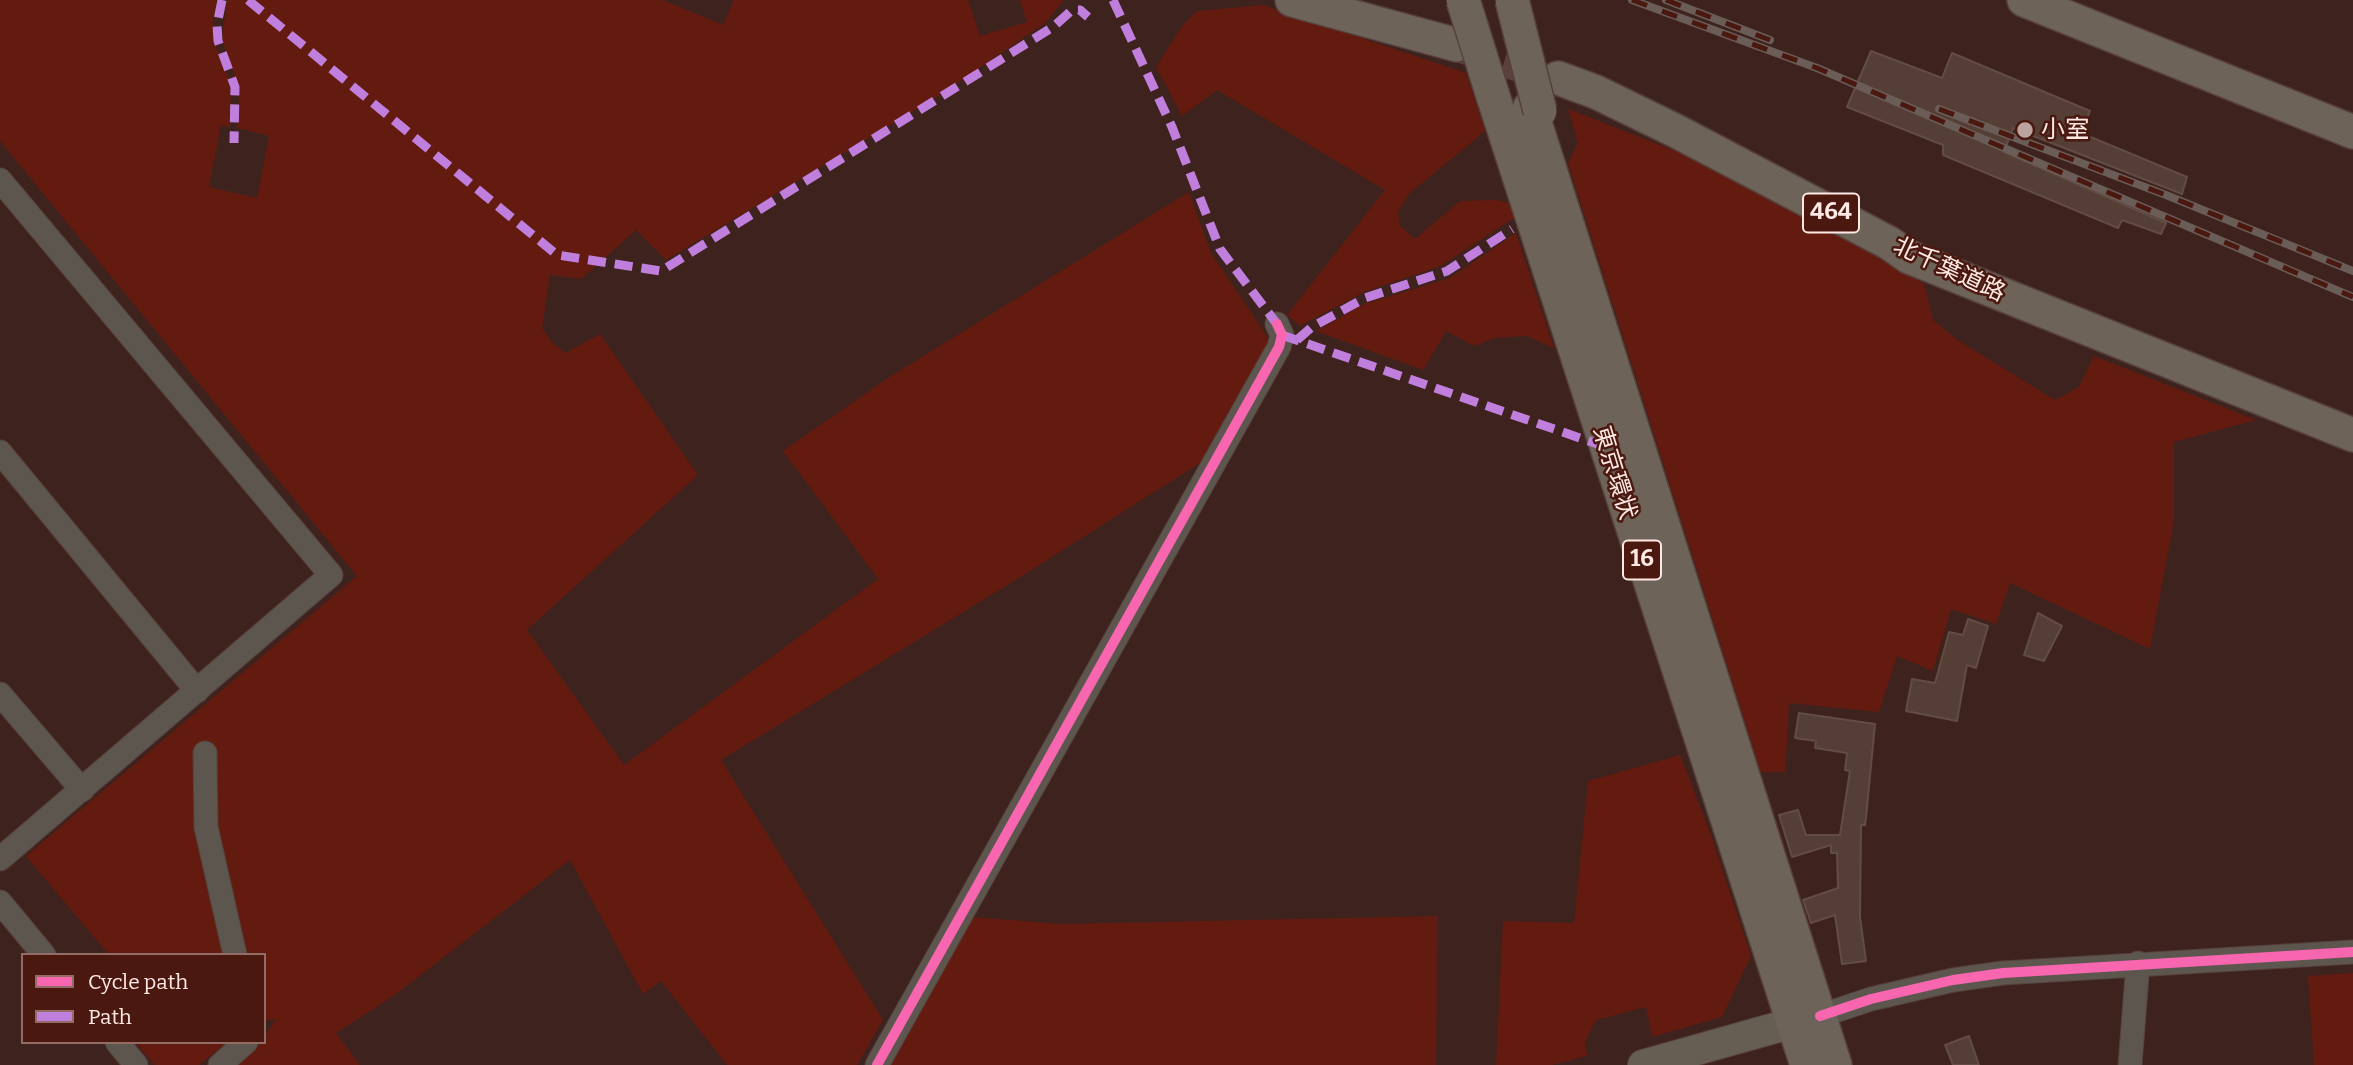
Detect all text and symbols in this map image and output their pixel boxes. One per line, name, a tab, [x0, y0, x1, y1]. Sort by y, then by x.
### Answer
place label: 小室	[2041, 116, 2089, 144]
marker: 小室	[2015, 120, 2035, 140]
road number: 464	[1803, 194, 1859, 232]
street label: 北千葉道路	[1889, 232, 2009, 308]
street label: 東京環状	[1586, 423, 1642, 523]
road number: 16	[1623, 540, 1661, 580]
legend	[21, 953, 266, 1044]
text: Cycle path	[88, 969, 188, 995]
text: Path	[88, 1004, 132, 1030]

